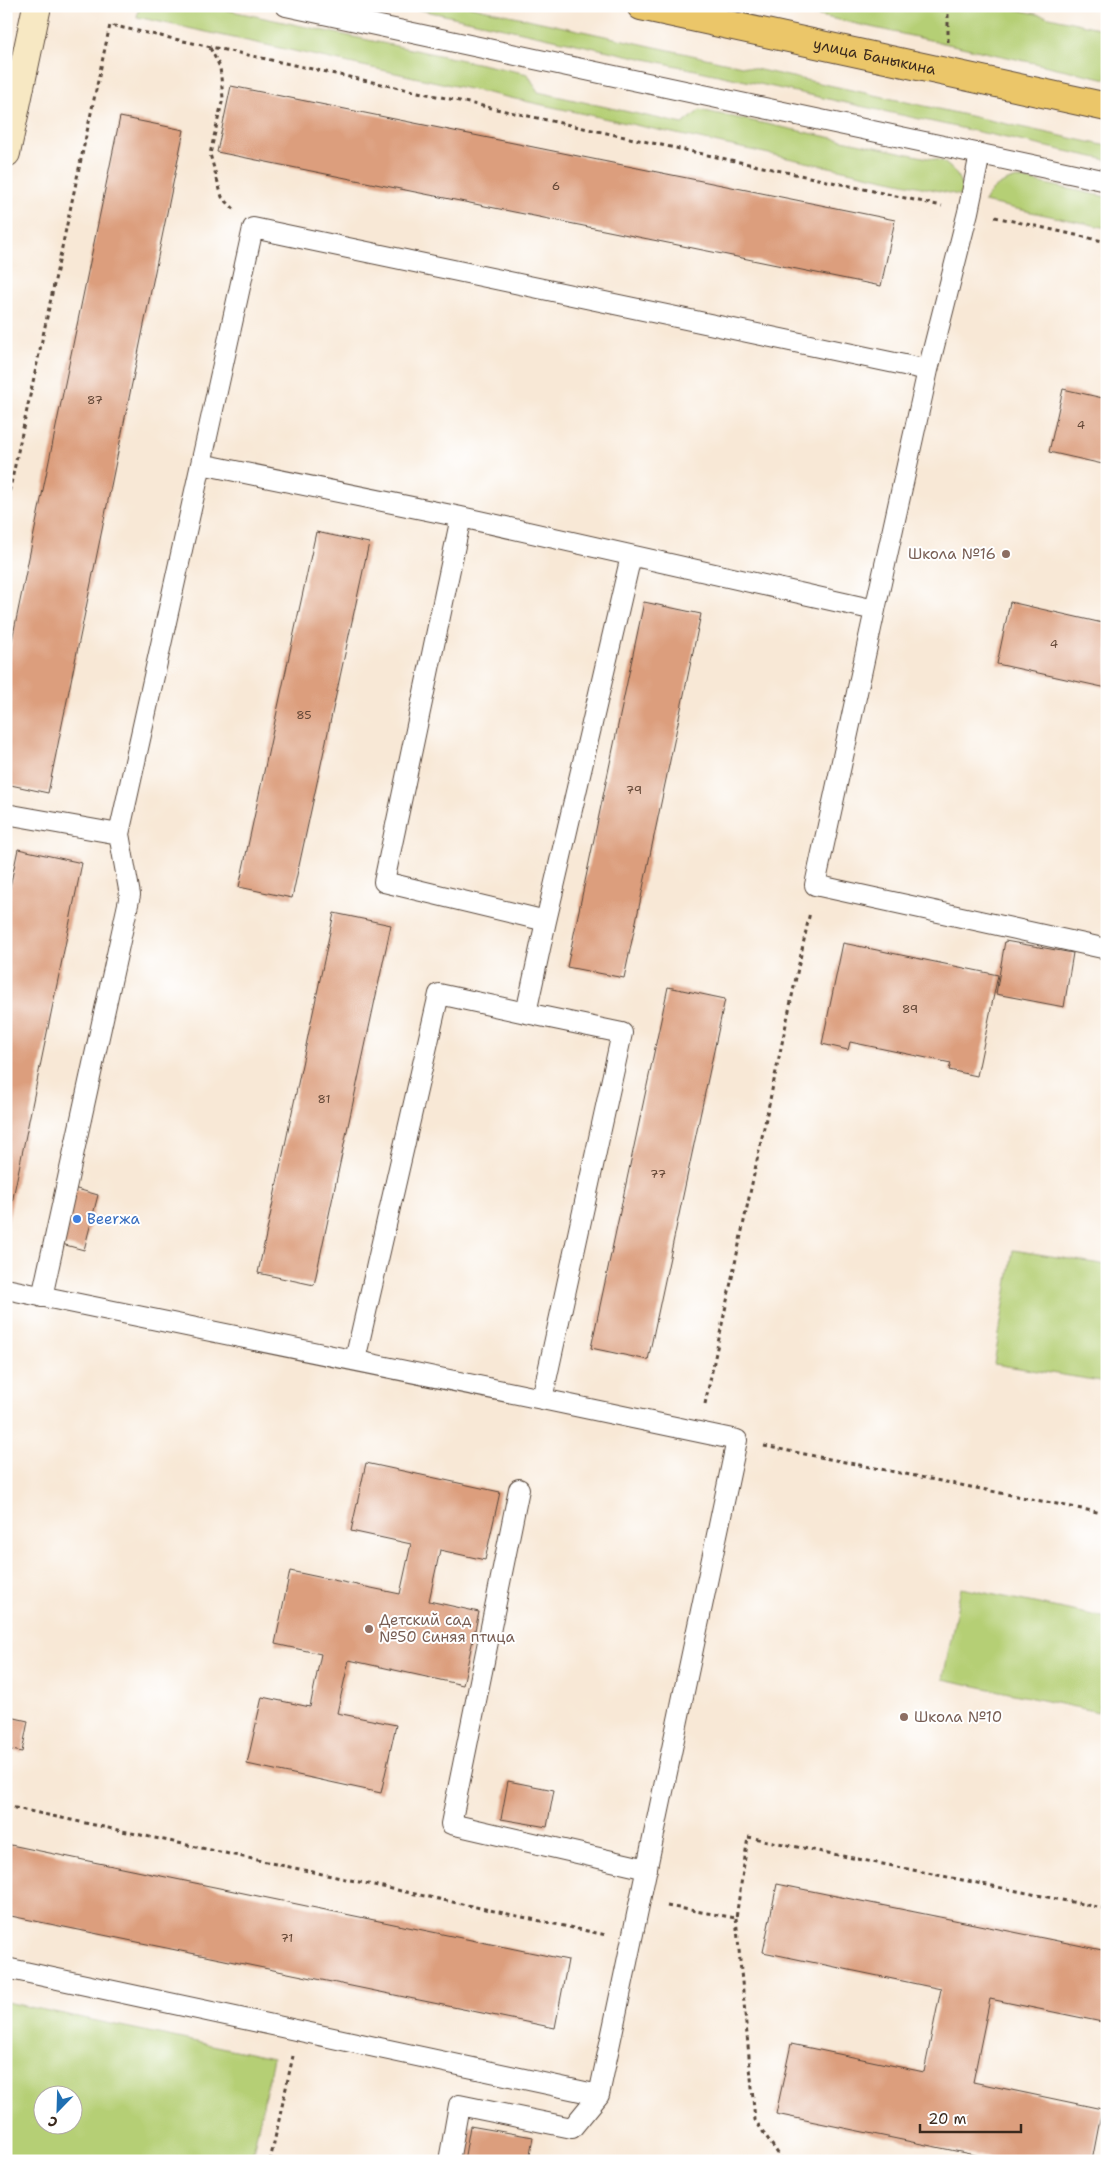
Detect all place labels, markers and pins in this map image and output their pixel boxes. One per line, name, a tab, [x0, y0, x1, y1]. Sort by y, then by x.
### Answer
place label: Школа №16	[908, 544, 996, 564]
marker: Школа №16	[1000, 548, 1012, 560]
place label: Beerжа	[87, 1209, 140, 1229]
marker: Beerжа	[71, 1213, 83, 1225]
place label: Детский сад №50 Синяя птица	[379, 1610, 516, 1647]
marker: Детский сад №50 Синяя птица	[363, 1623, 375, 1635]
place label: Школа №10	[914, 1707, 1002, 1727]
marker: Школа №10	[898, 1711, 910, 1723]

